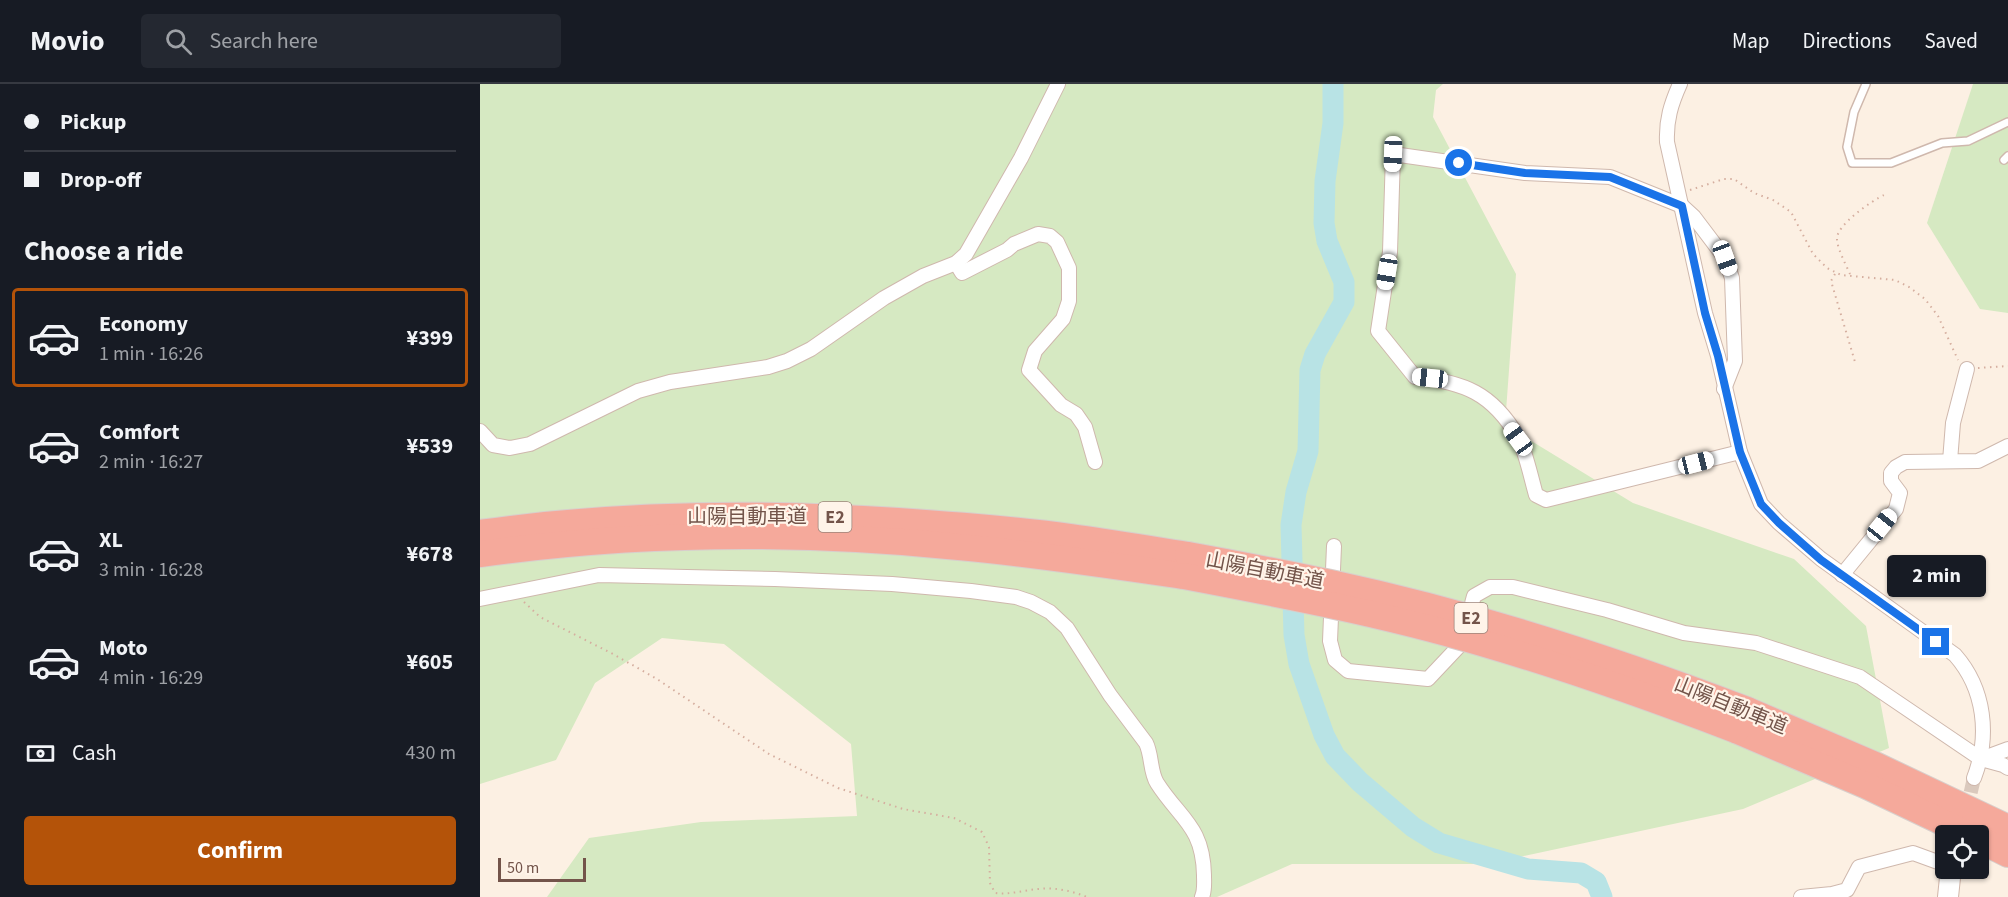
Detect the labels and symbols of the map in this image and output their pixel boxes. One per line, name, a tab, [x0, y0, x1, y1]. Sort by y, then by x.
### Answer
car	[1383, 136, 1403, 172]
route start	[1445, 149, 1472, 176]
car	[1710, 238, 1740, 278]
car	[1375, 253, 1399, 291]
car	[1411, 367, 1449, 389]
car	[1500, 419, 1536, 459]
car	[1676, 450, 1716, 476]
road number: E2	[818, 502, 852, 532]
street label: 山陽自動車道	[687, 503, 807, 531]
car	[1864, 505, 1900, 545]
street label: 山陽自動車道	[1203, 546, 1326, 596]
callout: 2 min	[1886, 555, 1986, 597]
road number: E2	[1454, 603, 1488, 633]
route end	[1922, 628, 1949, 655]
street label: 山陽自動車道	[1670, 670, 1792, 741]
scale bar	[498, 855, 586, 882]

